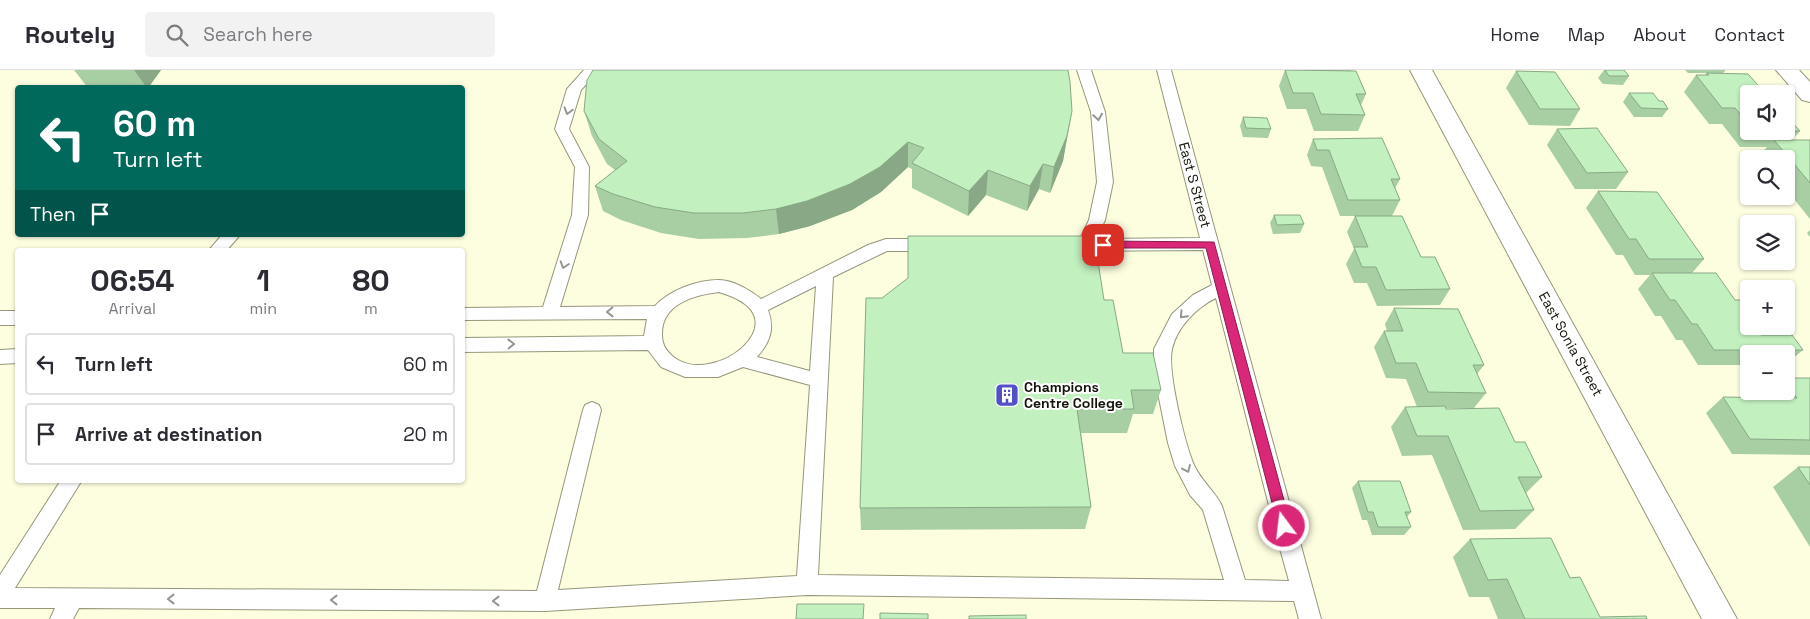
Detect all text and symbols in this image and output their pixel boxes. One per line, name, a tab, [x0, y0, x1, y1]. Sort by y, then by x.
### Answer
search box	[145, 12, 495, 57]
text: Routely	[25, 19, 115, 50]
icon: search	[163, 21, 191, 49]
text: Search here	[203, 22, 313, 47]
text: Home	[1491, 23, 1540, 46]
text: Map	[1568, 23, 1605, 46]
text: About	[1633, 23, 1687, 46]
text: Contact	[1715, 23, 1785, 46]
map controls	[1740, 85, 1795, 400]
button: sound	[1740, 85, 1795, 140]
text: 60 m	[113, 102, 196, 146]
icon: left	[30, 105, 95, 170]
one-way arrow	[563, 106, 573, 114]
one-way arrow	[1093, 112, 1103, 121]
street label: East S Street	[1175, 140, 1215, 230]
text: Turn left	[113, 145, 203, 173]
button: search	[1740, 150, 1795, 205]
icon: arrive	[86, 200, 114, 228]
text: Then	[30, 202, 76, 227]
button: layers	[1740, 215, 1795, 270]
pin	[1082, 224, 1124, 266]
icon: arrive	[1089, 231, 1117, 259]
text: 06:54	[90, 261, 174, 300]
text: 1	[256, 261, 270, 300]
text: 80	[352, 261, 390, 300]
one-way arrow	[560, 261, 570, 269]
button: +	[1740, 280, 1795, 335]
street label: East Sonia Street	[1535, 289, 1607, 399]
text: Arrival	[108, 298, 156, 319]
text: min	[250, 298, 277, 319]
text: m	[364, 298, 378, 319]
one-way arrow	[606, 307, 614, 317]
one-way arrow	[1180, 309, 1189, 318]
one-way arrow	[508, 339, 515, 349]
button: −	[1740, 345, 1795, 400]
icon: left	[32, 350, 60, 378]
text: Turn left	[75, 352, 153, 377]
text: 60 m	[403, 352, 448, 377]
place label: Champions Centre College	[1024, 378, 1123, 412]
building icon: Champions Centre College	[994, 382, 1020, 408]
icon: arrive	[32, 420, 60, 448]
text: Arrive at destination	[75, 422, 263, 447]
text: 20 m	[403, 422, 448, 447]
one-way arrow	[1180, 463, 1190, 472]
position arrow	[1257, 499, 1309, 551]
one-way arrow	[167, 594, 174, 604]
one-way arrow	[329, 595, 337, 605]
one-way arrow	[492, 596, 500, 606]

